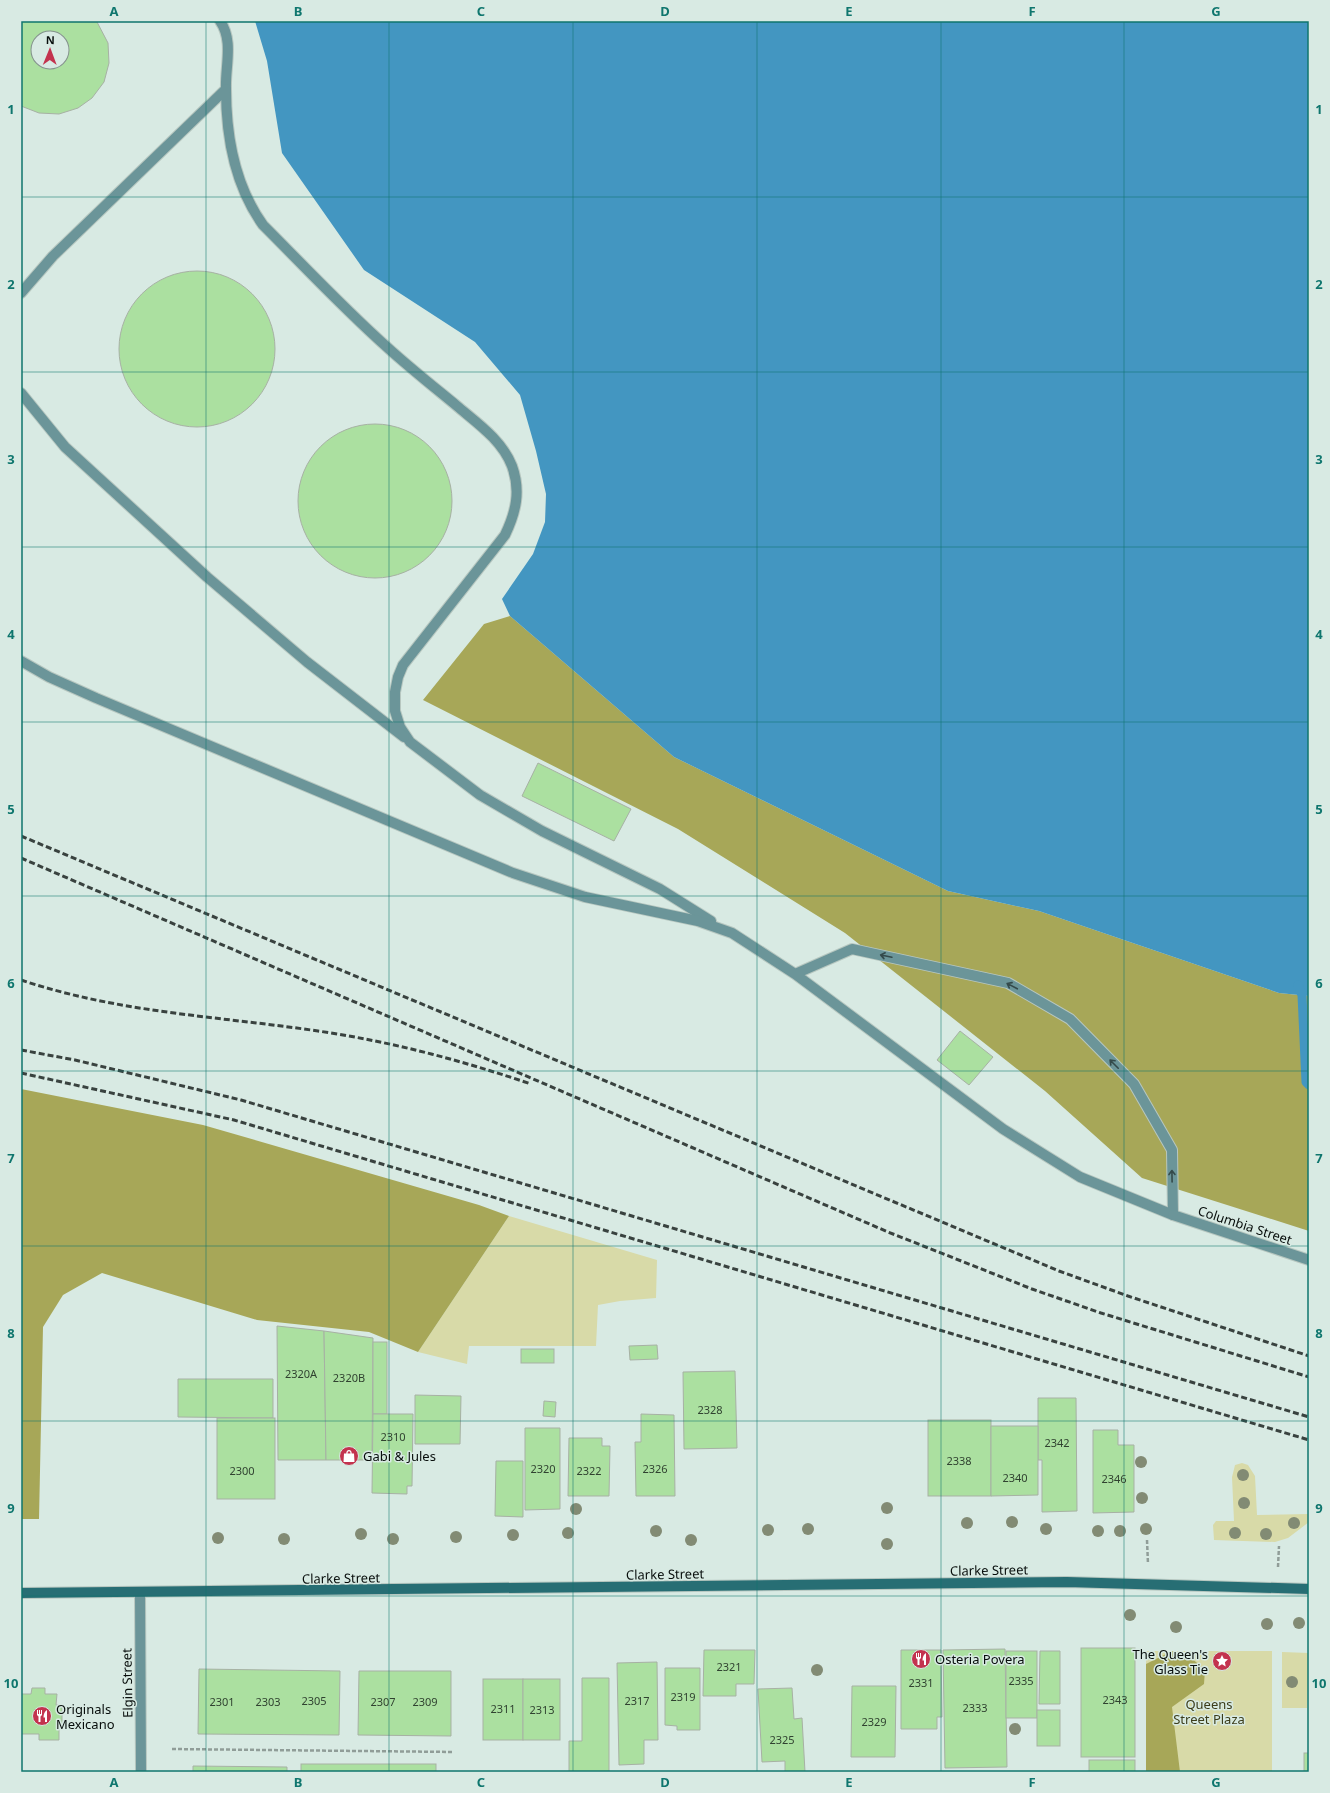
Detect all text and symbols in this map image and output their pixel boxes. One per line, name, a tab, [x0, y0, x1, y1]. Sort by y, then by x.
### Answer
text: A	[110, 2, 119, 20]
text: B	[294, 2, 302, 20]
text: C	[477, 2, 485, 20]
text: D	[660, 2, 670, 20]
text: E	[845, 2, 853, 20]
text: F	[1028, 2, 1036, 20]
text: G	[1211, 2, 1221, 20]
north arrow	[30, 30, 70, 70]
text: N	[46, 32, 55, 47]
text: 1	[7, 100, 15, 118]
text: 1	[1315, 100, 1323, 118]
text: 2	[7, 275, 15, 293]
text: 2	[1315, 275, 1323, 293]
text: 3	[7, 450, 15, 468]
text: 3	[1315, 450, 1323, 468]
text: 4	[7, 625, 15, 643]
text: 4	[1315, 625, 1323, 643]
text: 5	[7, 800, 15, 818]
text: 5	[1315, 800, 1323, 818]
one-way arrow	[880, 952, 893, 960]
text: 6	[7, 974, 15, 992]
text: 6	[1315, 974, 1323, 992]
one-way arrow	[1006, 981, 1018, 989]
one-way arrow	[1109, 1059, 1119, 1069]
text: 7	[7, 1149, 15, 1167]
text: 7	[1315, 1149, 1323, 1167]
one-way arrow	[1168, 1170, 1176, 1183]
street label: Columbia Street	[1196, 1201, 1295, 1249]
text: 8	[7, 1324, 15, 1342]
text: 8	[1315, 1324, 1323, 1342]
house number: 2320A	[285, 1366, 318, 1381]
house number: 2320B	[333, 1370, 365, 1385]
house number: 2328	[697, 1402, 723, 1417]
house number: 2310	[380, 1429, 406, 1444]
house number: 2342	[1044, 1435, 1070, 1450]
shop icon: Gabi & Jules	[338, 1445, 360, 1467]
place label: Gabi & Jules	[363, 1447, 436, 1465]
house number: 2338	[946, 1453, 972, 1468]
house number: 2320	[530, 1461, 556, 1476]
house number: 2326	[642, 1461, 668, 1476]
house number: 2300	[229, 1463, 255, 1478]
house number: 2322	[576, 1463, 602, 1478]
house number: 2340	[1002, 1470, 1028, 1485]
house number: 2346	[1101, 1471, 1127, 1486]
text: 9	[7, 1499, 15, 1517]
text: 9	[1315, 1499, 1323, 1517]
street label: Clarke Street	[950, 1560, 1029, 1580]
street label: Clarke Street	[626, 1564, 705, 1584]
street label: Clarke Street	[302, 1568, 381, 1588]
place label: The Queen's Glass Tie	[1133, 1645, 1208, 1678]
street label: Elgin Street	[117, 1648, 137, 1718]
restaurant icon: Osteria Povera	[910, 1648, 932, 1670]
place label: Osteria Povera	[935, 1650, 1025, 1668]
place icon: The Queen's Glass Tie	[1211, 1650, 1233, 1672]
house number: 2321	[716, 1659, 742, 1674]
house number: 2335	[1008, 1673, 1034, 1688]
text: 10	[4, 1674, 18, 1692]
text: 10	[1312, 1674, 1326, 1692]
house number: 2331	[908, 1675, 934, 1690]
house number: 2319	[670, 1689, 696, 1704]
house number: 2343	[1102, 1692, 1128, 1707]
house number: 2305	[301, 1693, 327, 1708]
house number: 2317	[624, 1693, 650, 1708]
house number: 2301	[209, 1694, 235, 1709]
house number: 2303	[255, 1694, 281, 1709]
house number: 2307	[370, 1694, 396, 1709]
house number: 2309	[412, 1694, 438, 1709]
park label: Queens Street Plaza	[1173, 1695, 1245, 1728]
place label: Originals Mexicano	[56, 1700, 115, 1733]
house number: 2333	[962, 1700, 988, 1715]
house number: 2311	[490, 1701, 516, 1716]
house number: 2313	[529, 1702, 555, 1717]
restaurant icon: Originals Mexicano	[31, 1705, 53, 1727]
house number: 2329	[861, 1714, 887, 1729]
house number: 2325	[769, 1732, 795, 1747]
text: A	[110, 1773, 119, 1791]
text: B	[294, 1773, 302, 1791]
text: C	[477, 1773, 485, 1791]
text: D	[660, 1773, 670, 1791]
text: E	[845, 1773, 853, 1791]
text: F	[1028, 1773, 1036, 1791]
text: G	[1211, 1773, 1221, 1791]

